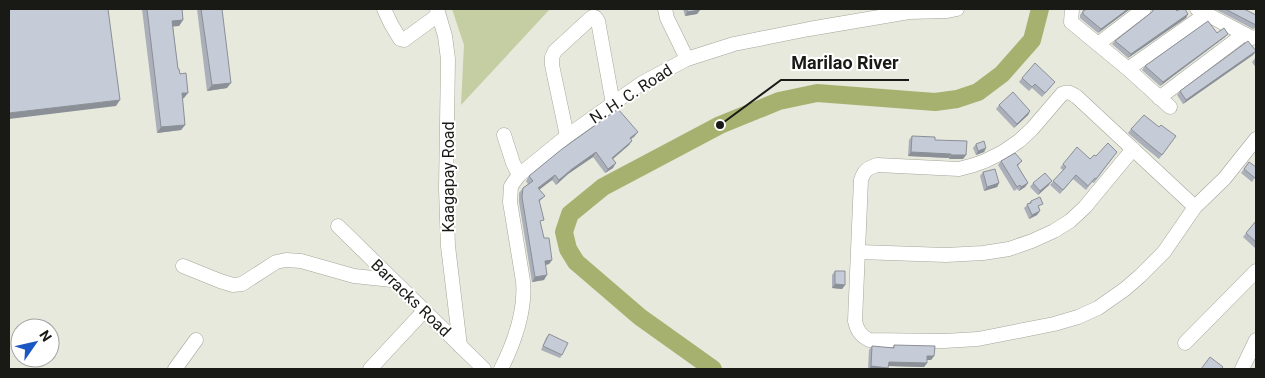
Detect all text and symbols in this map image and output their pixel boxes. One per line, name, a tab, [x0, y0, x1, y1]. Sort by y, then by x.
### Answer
callout: Marilao River	[781, 47, 909, 80]
text: Marilao River	[791, 52, 899, 73]
street label: N. H. C. Road	[586, 60, 676, 128]
street label: Kaagapay Road	[439, 122, 458, 232]
street label: Barracks Road	[367, 255, 455, 341]
north arrow	[10, 318, 60, 368]
text: N	[36, 327, 55, 344]

